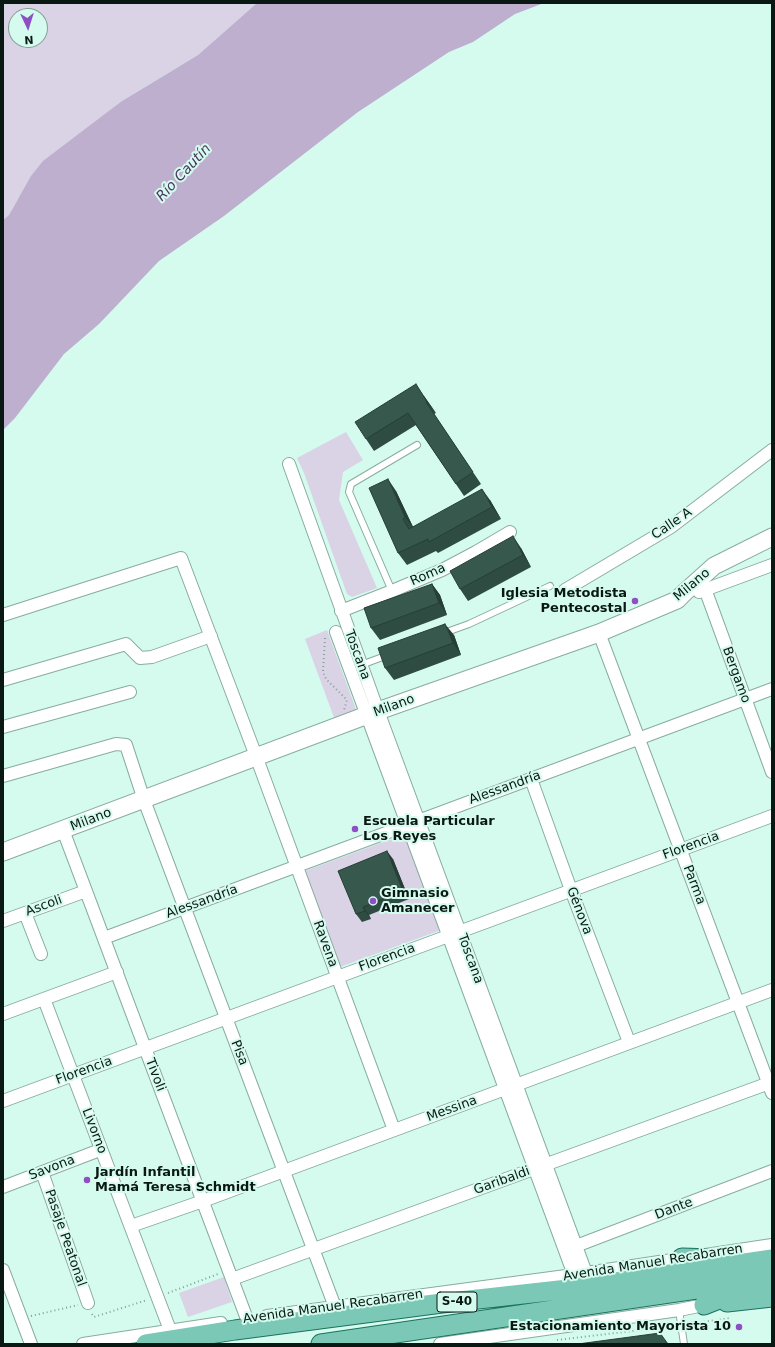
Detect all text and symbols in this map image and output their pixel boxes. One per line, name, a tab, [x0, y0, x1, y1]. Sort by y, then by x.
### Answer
north arrow	[8, 8, 48, 48]
text: N	[24, 33, 34, 46]
water label: Río Cautín	[153, 141, 215, 205]
street label: Calle A	[649, 505, 695, 543]
street label: Roma	[408, 560, 448, 590]
street label: Milano	[671, 565, 713, 605]
place label: Iglesia Metodista Pentecostal	[501, 586, 627, 617]
marker: Iglesia Metodista Pentecostal	[630, 596, 640, 606]
street label: Toscana	[341, 628, 373, 682]
street label: Bergamo	[719, 645, 753, 705]
street label: Milano	[371, 691, 417, 721]
street label: Alessandría	[467, 768, 543, 808]
street label: Milano	[68, 805, 114, 835]
place label: Escuela Particular Los Reyes	[363, 814, 495, 845]
marker: Escuela Particular Los Reyes	[350, 824, 360, 834]
street label: Florencia	[661, 829, 721, 863]
street label: Parma	[679, 863, 709, 907]
street label: Alessandría	[164, 882, 240, 922]
street label: Génova	[563, 885, 595, 937]
place label: Gimnasio Amanecer	[381, 886, 454, 917]
street label: Ascoli	[23, 892, 65, 920]
marker: Gimnasio Amanecer	[368, 896, 378, 906]
street label: Ravena	[309, 918, 341, 970]
street label: Toscana	[454, 932, 486, 986]
street label: Florencia	[357, 941, 417, 975]
street label: Pisa	[227, 1038, 251, 1068]
street label: Florencia	[54, 1054, 114, 1088]
street label: Tivoli	[142, 1056, 168, 1094]
street label: Messina	[425, 1093, 479, 1125]
street label: Livorno	[78, 1106, 110, 1156]
street label: Savona	[27, 1152, 77, 1184]
street label: Garibaldi	[472, 1164, 532, 1198]
place label: Jardín Infantil Mamá Teresa Schmidt	[95, 1165, 256, 1196]
marker: Jardín Infantil Mamá Teresa Schmidt	[82, 1175, 92, 1185]
street label: Pasaje Peatonal	[41, 1187, 89, 1289]
street label: Dante	[653, 1195, 695, 1223]
street label: Avenida Manuel Recabarren	[562, 1241, 744, 1285]
street label: Avenida Manuel Recabarren	[242, 1287, 424, 1327]
road number: S-40	[437, 1292, 477, 1312]
place label: Estacionamiento Mayorista 10	[510, 1319, 731, 1335]
marker: Estacionamiento Mayorista 10	[734, 1322, 744, 1332]

